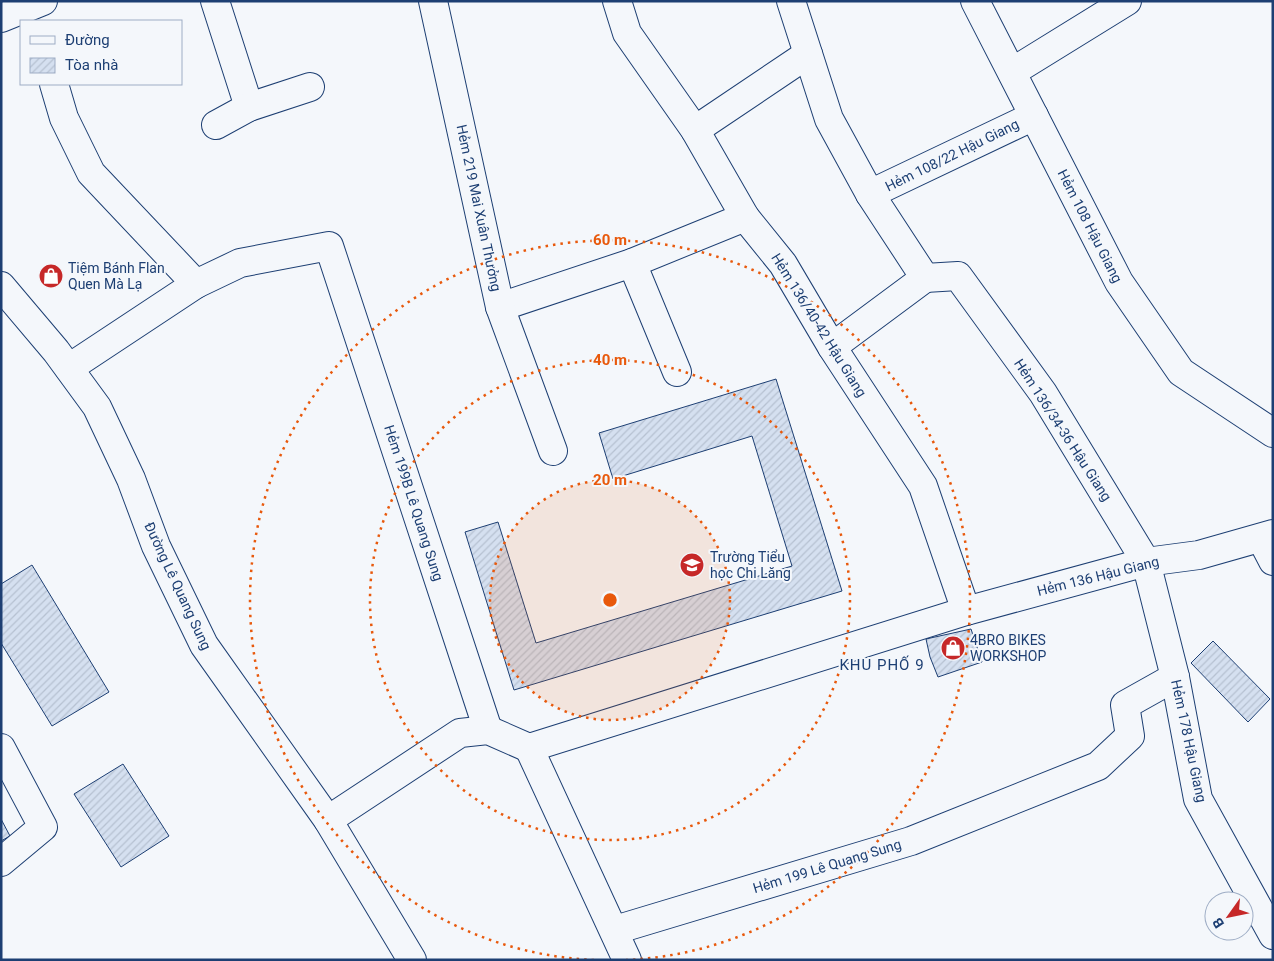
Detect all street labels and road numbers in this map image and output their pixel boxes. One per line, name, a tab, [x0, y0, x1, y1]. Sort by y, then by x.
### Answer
street label: Hẻm 108/22 Hậu Giang	[883, 116, 1021, 194]
street label: Hẻm 219 Mai Xuân Thưởng	[453, 123, 505, 293]
street label: Hẻm 108 Hậu Giang	[1054, 167, 1126, 285]
street label: Hẻm 136/40-42 Hậu Giang	[768, 250, 870, 400]
street label: Hẻm 136/34-36 Hậu Giang	[1011, 356, 1115, 504]
street label: Hẻm 199B Lê Quang Sung	[381, 423, 447, 583]
street label: Đường Lê Quang Sung	[141, 520, 215, 652]
street label: Hẻm 136 Hậu Giang	[1035, 553, 1161, 599]
street label: Hẻm 178 Hậu Giang	[1168, 678, 1210, 804]
street label: Hẻm 199 Lê Quang Sung	[751, 836, 903, 896]

